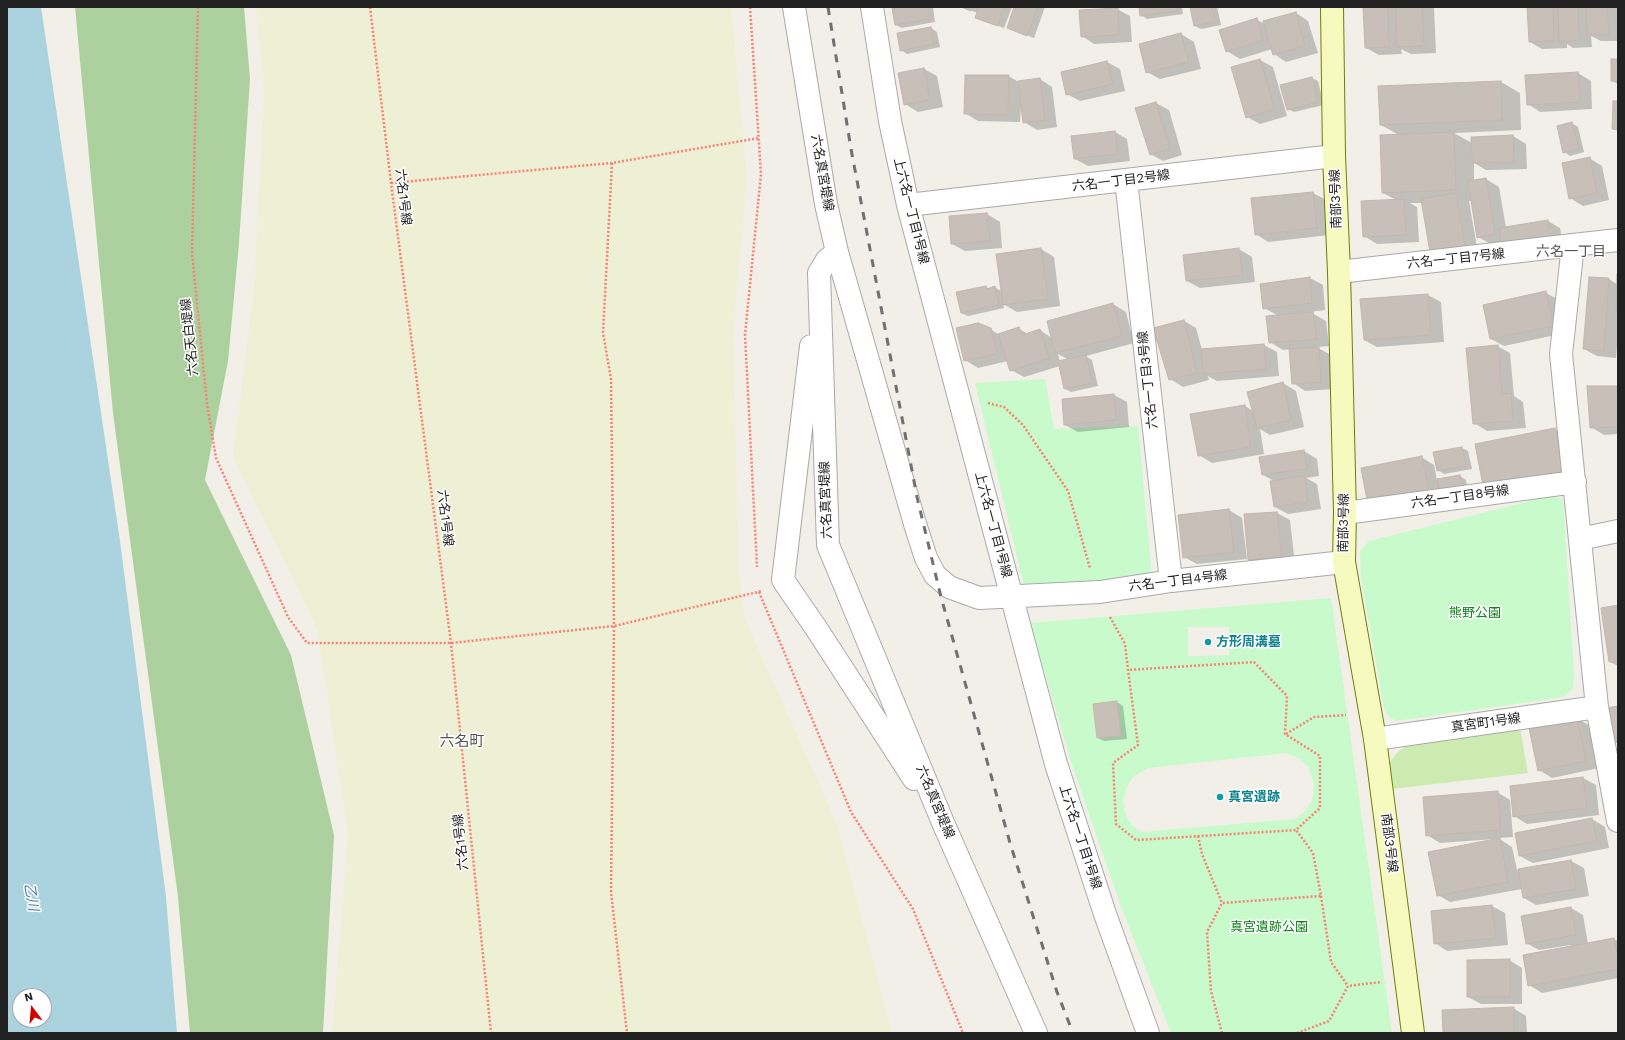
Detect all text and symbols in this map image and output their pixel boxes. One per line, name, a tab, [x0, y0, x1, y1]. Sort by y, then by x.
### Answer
street label: 六名真宮堤線	[808, 133, 836, 213]
street label: 上六名一丁目1号線	[890, 156, 932, 266]
street label: 六名一丁目2号線	[1071, 167, 1171, 195]
street label: 六名1号線	[392, 168, 414, 226]
street label: 南部3号線	[1327, 169, 1345, 229]
district label: 六名一丁目	[1536, 244, 1606, 260]
street label: 六名一丁目7号線	[1406, 246, 1506, 272]
street label: 六名天白堤線	[178, 297, 202, 377]
street label: 六名一丁目3号線	[1135, 330, 1161, 430]
street label: 六名真宮堤線	[817, 461, 835, 539]
street label: 上六名一丁目1号線	[971, 470, 1015, 580]
street label: 六名一丁目8号線	[1410, 482, 1510, 512]
street label: 六名1号線	[434, 489, 456, 547]
street label: 南部3号線	[1336, 493, 1352, 553]
street label: 六名一丁目4号線	[1128, 567, 1228, 595]
park label: 熊野公園	[1449, 605, 1501, 621]
place label: 方形周溝墓	[1216, 634, 1281, 650]
marker: 方形周溝墓	[1203, 637, 1213, 647]
street label: 真宮町1号線	[1450, 710, 1522, 736]
district label: 六名町	[440, 733, 484, 751]
street label: 六名真宮堤線	[913, 763, 957, 841]
street label: 上六名一丁目1号線	[1056, 783, 1104, 891]
place label: 真宮遺跡	[1228, 789, 1280, 805]
marker: 真宮遺跡	[1215, 792, 1225, 802]
street label: 南部3号線	[1378, 812, 1400, 874]
street label: 六名1号線	[450, 813, 472, 871]
water label: 乙川	[20, 882, 42, 912]
park label: 真宮遺跡公園	[1230, 919, 1308, 935]
north arrow	[12, 988, 52, 1028]
text: N	[23, 990, 35, 1004]

